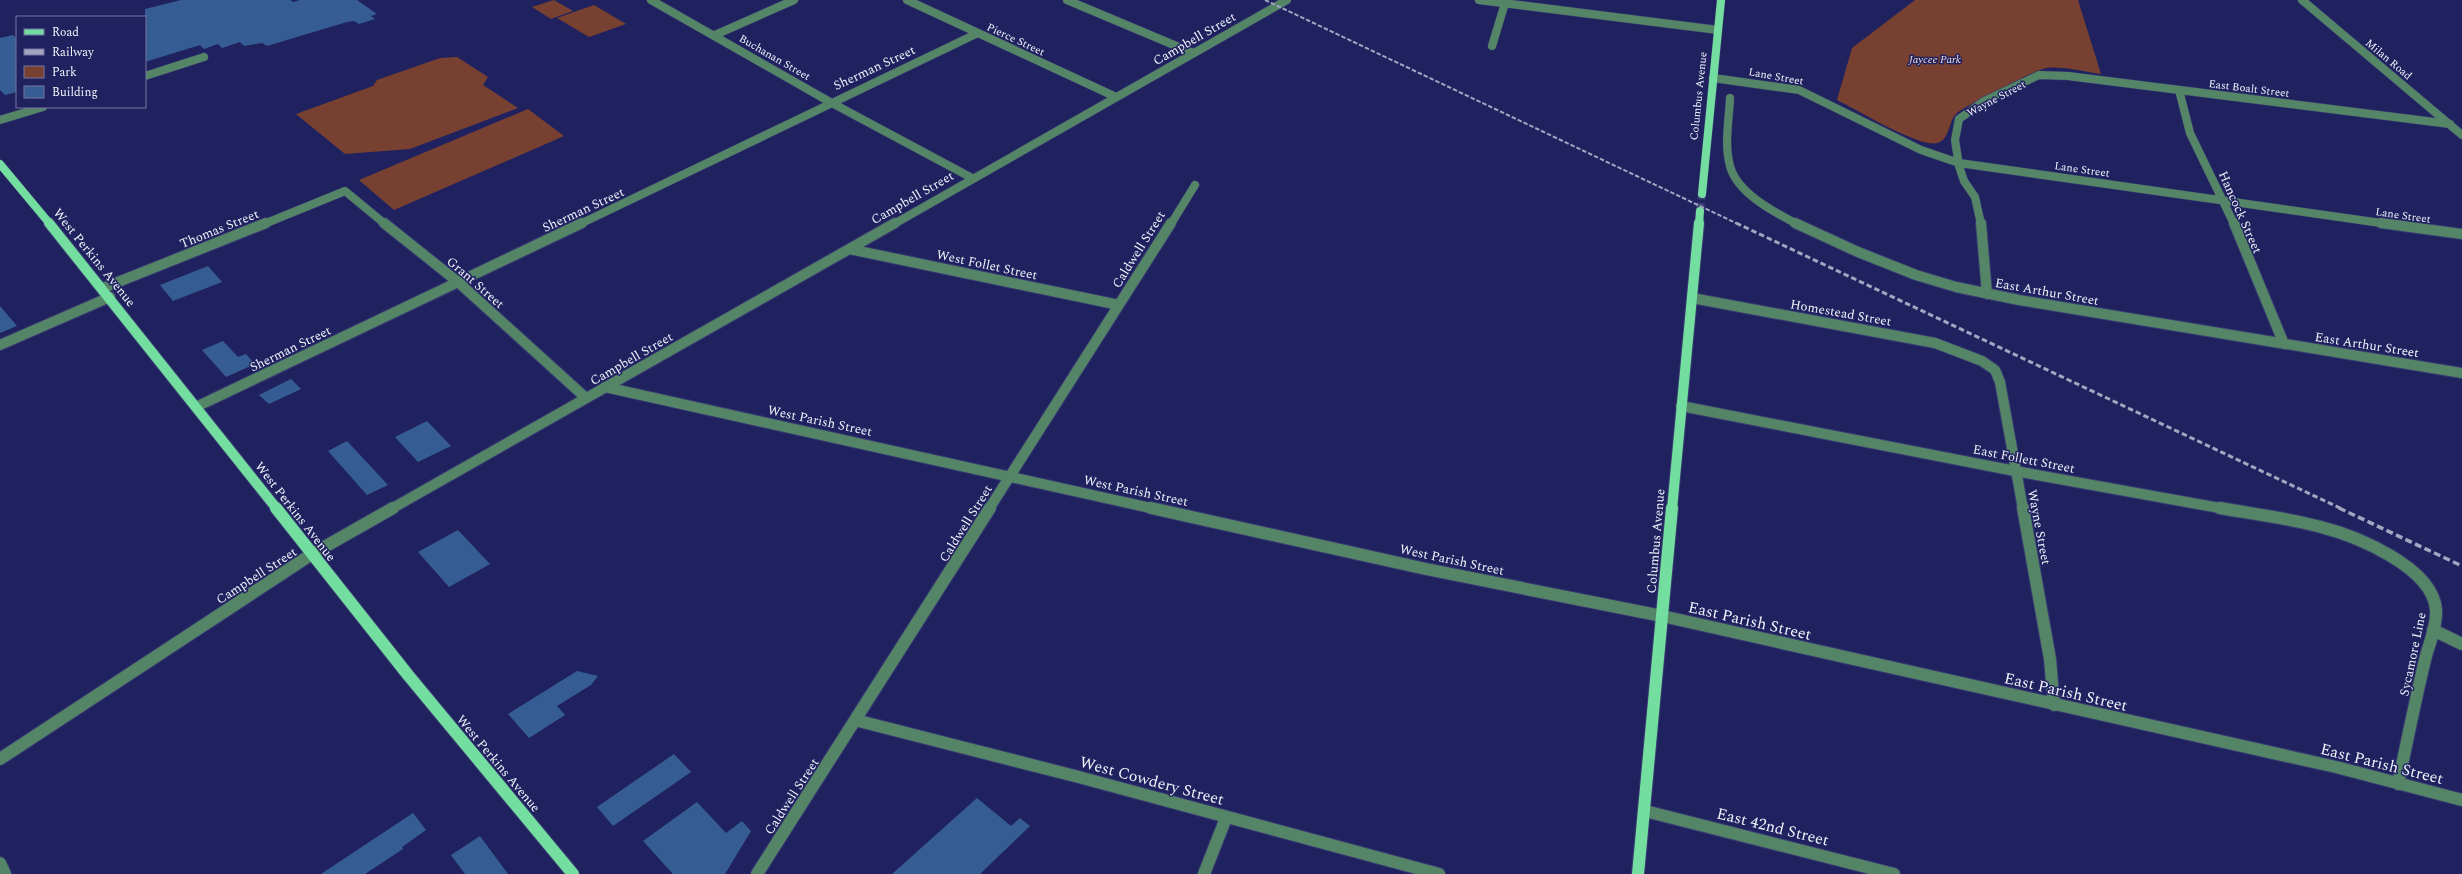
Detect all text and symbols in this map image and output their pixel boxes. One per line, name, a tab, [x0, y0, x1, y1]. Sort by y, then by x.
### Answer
street label: Campbell Street	[1149, 7, 1240, 71]
legend	[16, 16, 146, 108]
street label: Pierce Street	[984, 19, 1048, 60]
text: Road	[52, 23, 79, 42]
street label: Buchanan Street	[736, 30, 814, 85]
street label: Milan Road	[2362, 35, 2416, 84]
street label: Sherman Street	[830, 40, 919, 96]
text: Railway	[52, 43, 95, 62]
street label: Columbus Avenue	[1685, 51, 1712, 141]
park label: Jaycee Park	[1908, 51, 1961, 68]
text: Park	[52, 63, 77, 82]
street label: Lane Street	[1747, 63, 1805, 90]
street label: East Boalt Street	[2208, 75, 2290, 102]
street label: Wayne Street	[1964, 76, 2029, 121]
text: Building	[52, 83, 98, 102]
street label: Lane Street	[2053, 157, 2111, 182]
street label: Campbell Street	[867, 166, 958, 230]
street label: Hancock Street	[2213, 168, 2267, 257]
street label: Sherman Street	[539, 182, 628, 238]
street label: Lane Street	[2374, 203, 2432, 228]
street label: West Perkins Avenue	[48, 204, 140, 311]
street label: Thomas Street	[177, 204, 262, 254]
street label: Caldwell Street	[1107, 207, 1171, 292]
street label: West Follet Street	[935, 245, 1039, 286]
street label: Grant Street	[442, 252, 509, 314]
street label: East Arthur Street	[1993, 273, 2101, 311]
street label: Homestead Street	[1789, 294, 1893, 332]
street label: Sherman Street	[246, 320, 335, 377]
street label: Campbell Street	[586, 327, 677, 391]
street label: East Arthur Street	[2313, 327, 2421, 363]
street label: West Parish Street	[766, 400, 874, 442]
street label: East Follett Street	[1971, 439, 2077, 479]
street label: West Perkins Avenue	[250, 457, 341, 566]
street label: West Parish Street	[1082, 470, 1190, 512]
street label: Caldwell Street	[934, 481, 998, 566]
street label: Columbus Avenue	[1641, 488, 1671, 594]
street label: Wayne Street	[2022, 488, 2056, 567]
street label: West Parish Street	[1398, 539, 1506, 581]
street label: Campbell Street	[212, 542, 301, 610]
street label: East Parish Street	[1686, 595, 1814, 647]
street label: Sycamore Line	[2394, 611, 2432, 698]
street label: East Parish Street	[2002, 666, 2130, 718]
street label: West Perkins Avenue	[451, 710, 545, 817]
street label: East Parish Street	[2318, 737, 2446, 791]
street label: West Cowdery Street	[1077, 750, 1227, 812]
street label: Caldwell Street	[760, 754, 824, 839]
street label: East 42nd Street	[1714, 801, 1832, 853]

